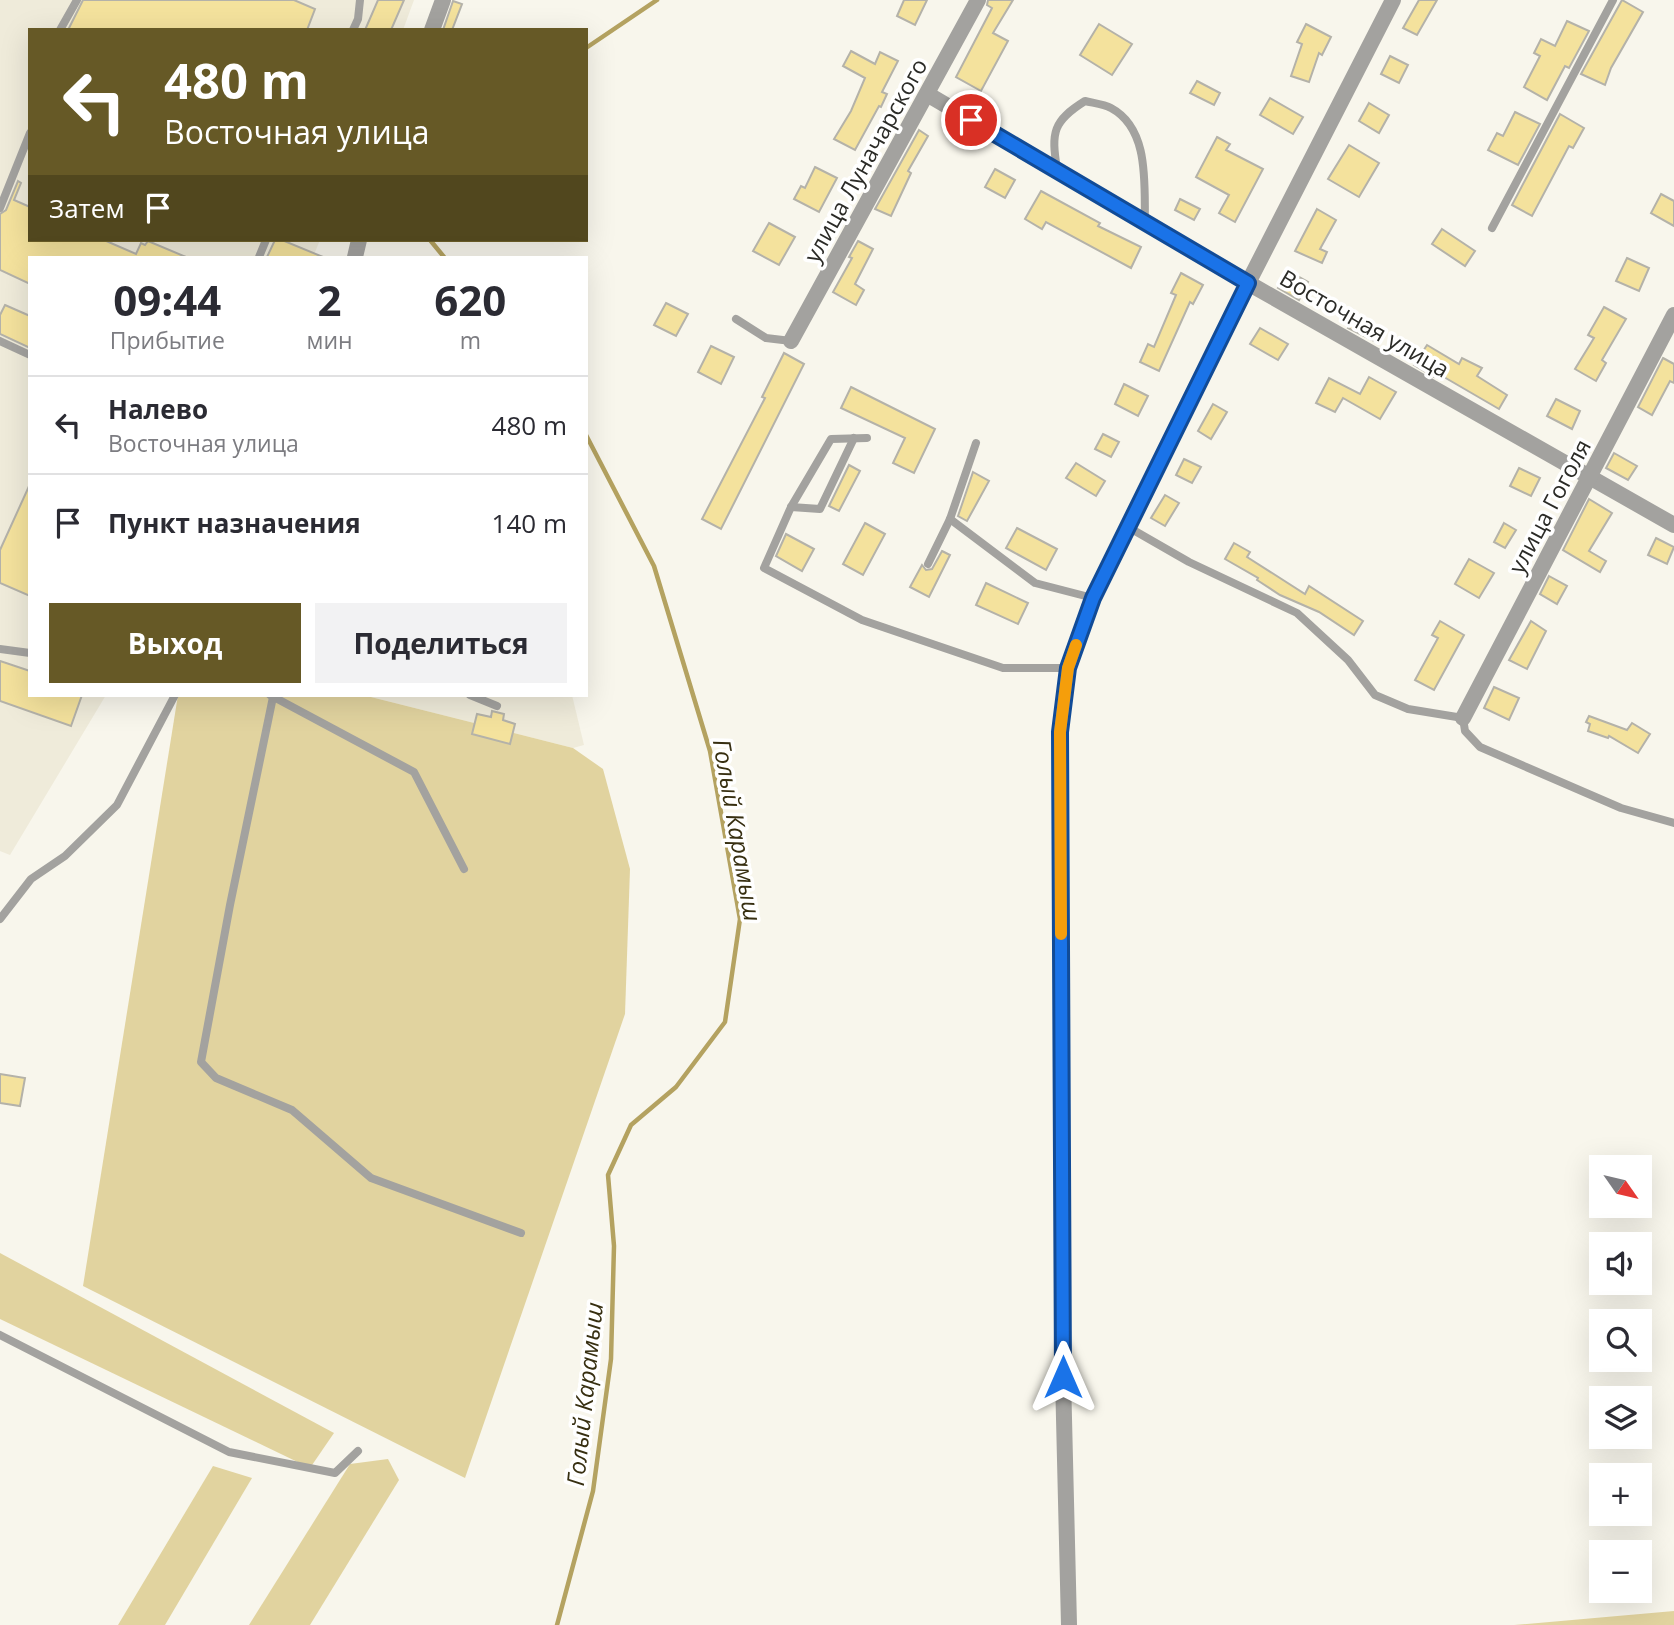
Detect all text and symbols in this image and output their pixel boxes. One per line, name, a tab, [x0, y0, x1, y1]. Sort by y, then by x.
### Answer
text: 480 m	[164, 47, 309, 113]
street label: улица Луначарского	[796, 52, 934, 268]
icon: left	[49, 56, 140, 147]
pin	[941, 90, 1001, 150]
icon: arrive	[952, 101, 990, 139]
text: Восточная улица	[164, 110, 430, 153]
icon: arrive	[139, 189, 177, 227]
text: Затем	[49, 190, 125, 226]
street label: Восточная улица	[1274, 261, 1456, 385]
text: 09:44	[113, 271, 221, 328]
text: 2	[318, 271, 342, 328]
text: 620	[434, 271, 506, 328]
text: Прибытие	[110, 324, 225, 356]
text: мин	[307, 324, 353, 356]
text: m	[460, 324, 481, 356]
text: Налево	[108, 391, 208, 427]
icon: left	[49, 406, 87, 444]
text: 480 m	[492, 407, 567, 443]
text: Восточная улица	[108, 427, 299, 459]
street label: улица Гоголя	[1500, 433, 1598, 579]
icon: arrive	[49, 504, 87, 542]
text: Пункт назначения	[108, 505, 361, 541]
text: 140 m	[492, 505, 567, 541]
button: Выход	[49, 603, 301, 683]
button: Поделиться	[315, 603, 567, 683]
water label: Голый Карамыш	[706, 736, 770, 924]
north arrow	[1589, 1155, 1652, 1218]
map controls	[1589, 1155, 1652, 1603]
button: sound	[1589, 1232, 1652, 1295]
water label: Голый Карамыш	[558, 1300, 610, 1487]
button: search	[1589, 1309, 1652, 1372]
position arrow	[1026, 1340, 1100, 1414]
button: layers	[1589, 1386, 1652, 1449]
button: +	[1589, 1463, 1652, 1526]
button: −	[1589, 1540, 1652, 1603]

